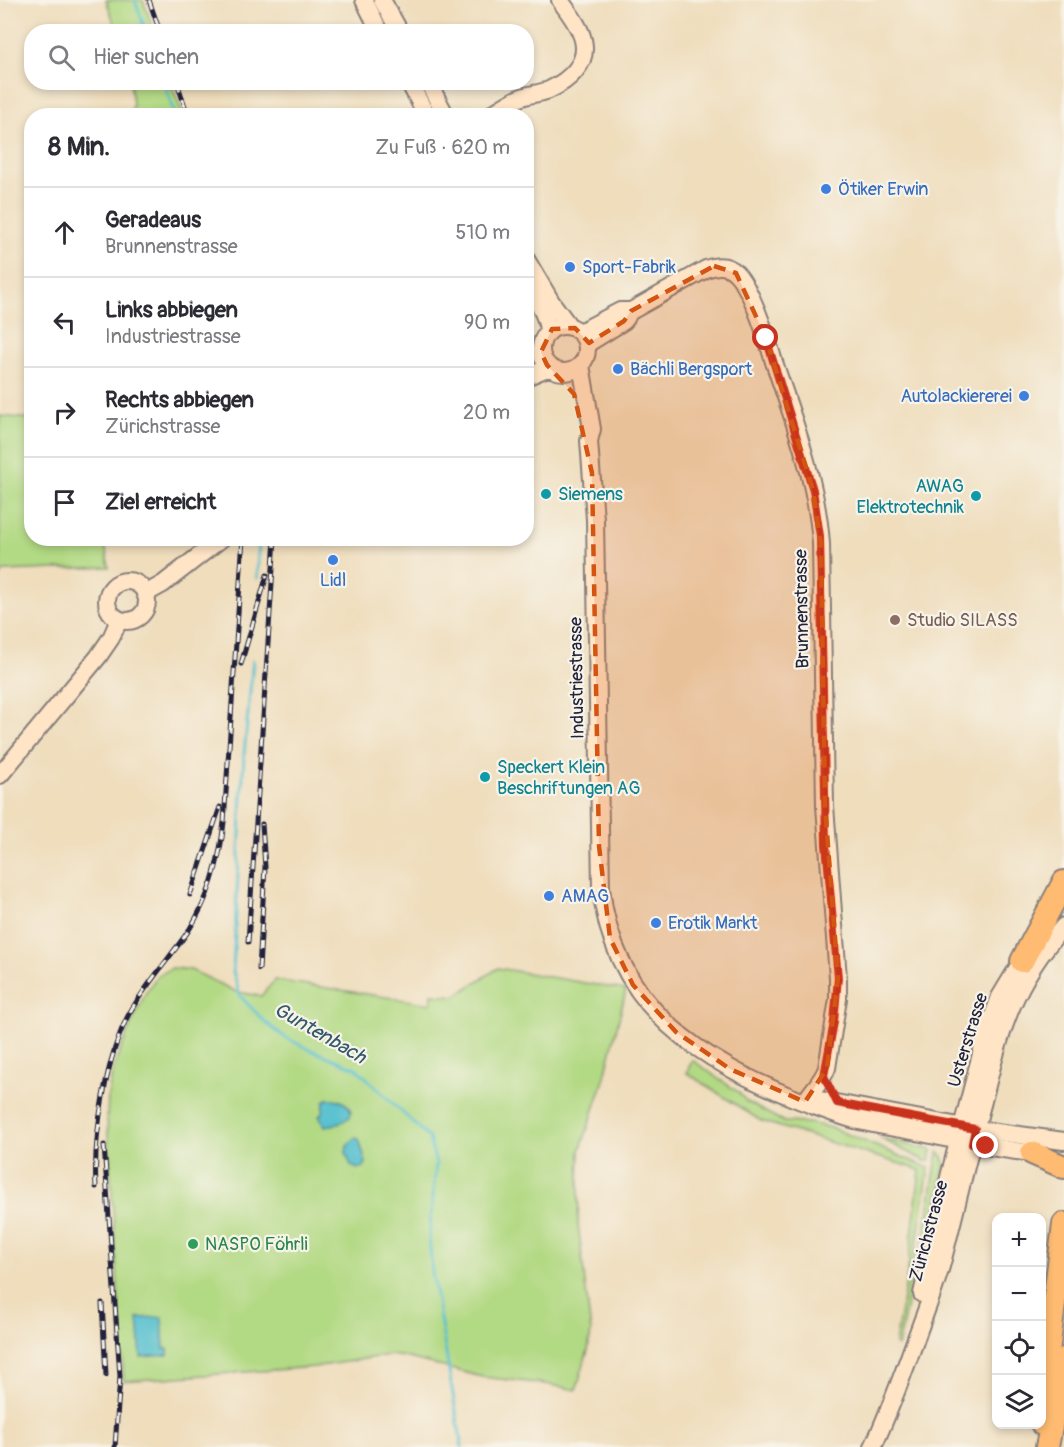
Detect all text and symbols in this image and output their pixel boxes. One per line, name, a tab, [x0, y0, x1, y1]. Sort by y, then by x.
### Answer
search box	[24, 24, 534, 90]
icon: search	[45, 41, 78, 74]
text: Hier suchen	[93, 43, 199, 71]
text: 8 Min.	[48, 131, 110, 163]
text: Zu Fuß · 620 m	[375, 135, 510, 160]
place label: Ötiker Erwin	[838, 178, 928, 201]
marker: Ötiker Erwin	[819, 182, 833, 196]
text: Geradeaus	[105, 206, 201, 234]
icon: ahead	[48, 216, 81, 249]
text: 510 m	[456, 220, 510, 245]
text: Brunnenstrasse	[105, 234, 238, 259]
place label: Sport-Fabrik	[582, 256, 677, 279]
marker: Sport-Fabrik	[563, 260, 577, 274]
text: Links abbiegen	[105, 296, 238, 324]
icon: left	[48, 306, 81, 339]
text: 90 m	[464, 310, 510, 335]
text: Industriestrasse	[105, 324, 241, 349]
route start	[752, 324, 778, 350]
place label: Bächli Bergsport	[630, 358, 753, 381]
marker: Bächli Bergsport	[611, 362, 625, 376]
place label: Autolackiererei	[901, 385, 1012, 408]
text: Rechts abbiegen	[105, 386, 254, 414]
marker: Autolackiererei	[1017, 389, 1031, 403]
icon: right	[48, 396, 81, 429]
text: 20 m	[463, 400, 510, 425]
text: Zürichstrasse	[105, 414, 220, 439]
place label: AWAG Elektrotechnik	[856, 475, 964, 519]
place label: Siemens	[558, 483, 623, 506]
icon: arrive	[48, 486, 81, 519]
marker: Siemens	[539, 487, 553, 501]
text: Ziel erreicht	[105, 488, 216, 516]
marker: AWAG Elektrotechnik	[969, 489, 983, 503]
street label: Brunnenstrasse	[789, 549, 815, 669]
marker: Lidl	[326, 553, 340, 567]
place label: Lidl	[320, 569, 346, 592]
place label: Studio SILASS	[907, 609, 1018, 632]
marker: Studio SILASS	[888, 613, 902, 627]
street label: Industriestrasse	[564, 617, 590, 739]
place label: Speckert Klein Beschriftungen AG	[497, 756, 640, 800]
marker: Speckert Klein Beschriftungen AG	[478, 770, 492, 784]
place label: AMAG	[561, 885, 609, 908]
marker: AMAG	[542, 889, 556, 903]
place label: Erotik Markt	[668, 912, 758, 935]
marker: Erotik Markt	[649, 916, 663, 930]
street label: Usterstrasse	[943, 990, 993, 1090]
water label: Guntenbach	[270, 997, 372, 1070]
route end	[972, 1132, 998, 1158]
street label: Zürichstrasse	[904, 1178, 954, 1284]
map controls	[992, 1213, 1046, 1429]
button: +	[992, 1213, 1046, 1267]
place label: NASPO Föhrli	[205, 1233, 308, 1256]
marker: NASPO Föhrli	[186, 1237, 200, 1251]
button: −	[992, 1267, 1046, 1321]
button: locate	[992, 1321, 1046, 1375]
button: layers	[992, 1375, 1046, 1429]

